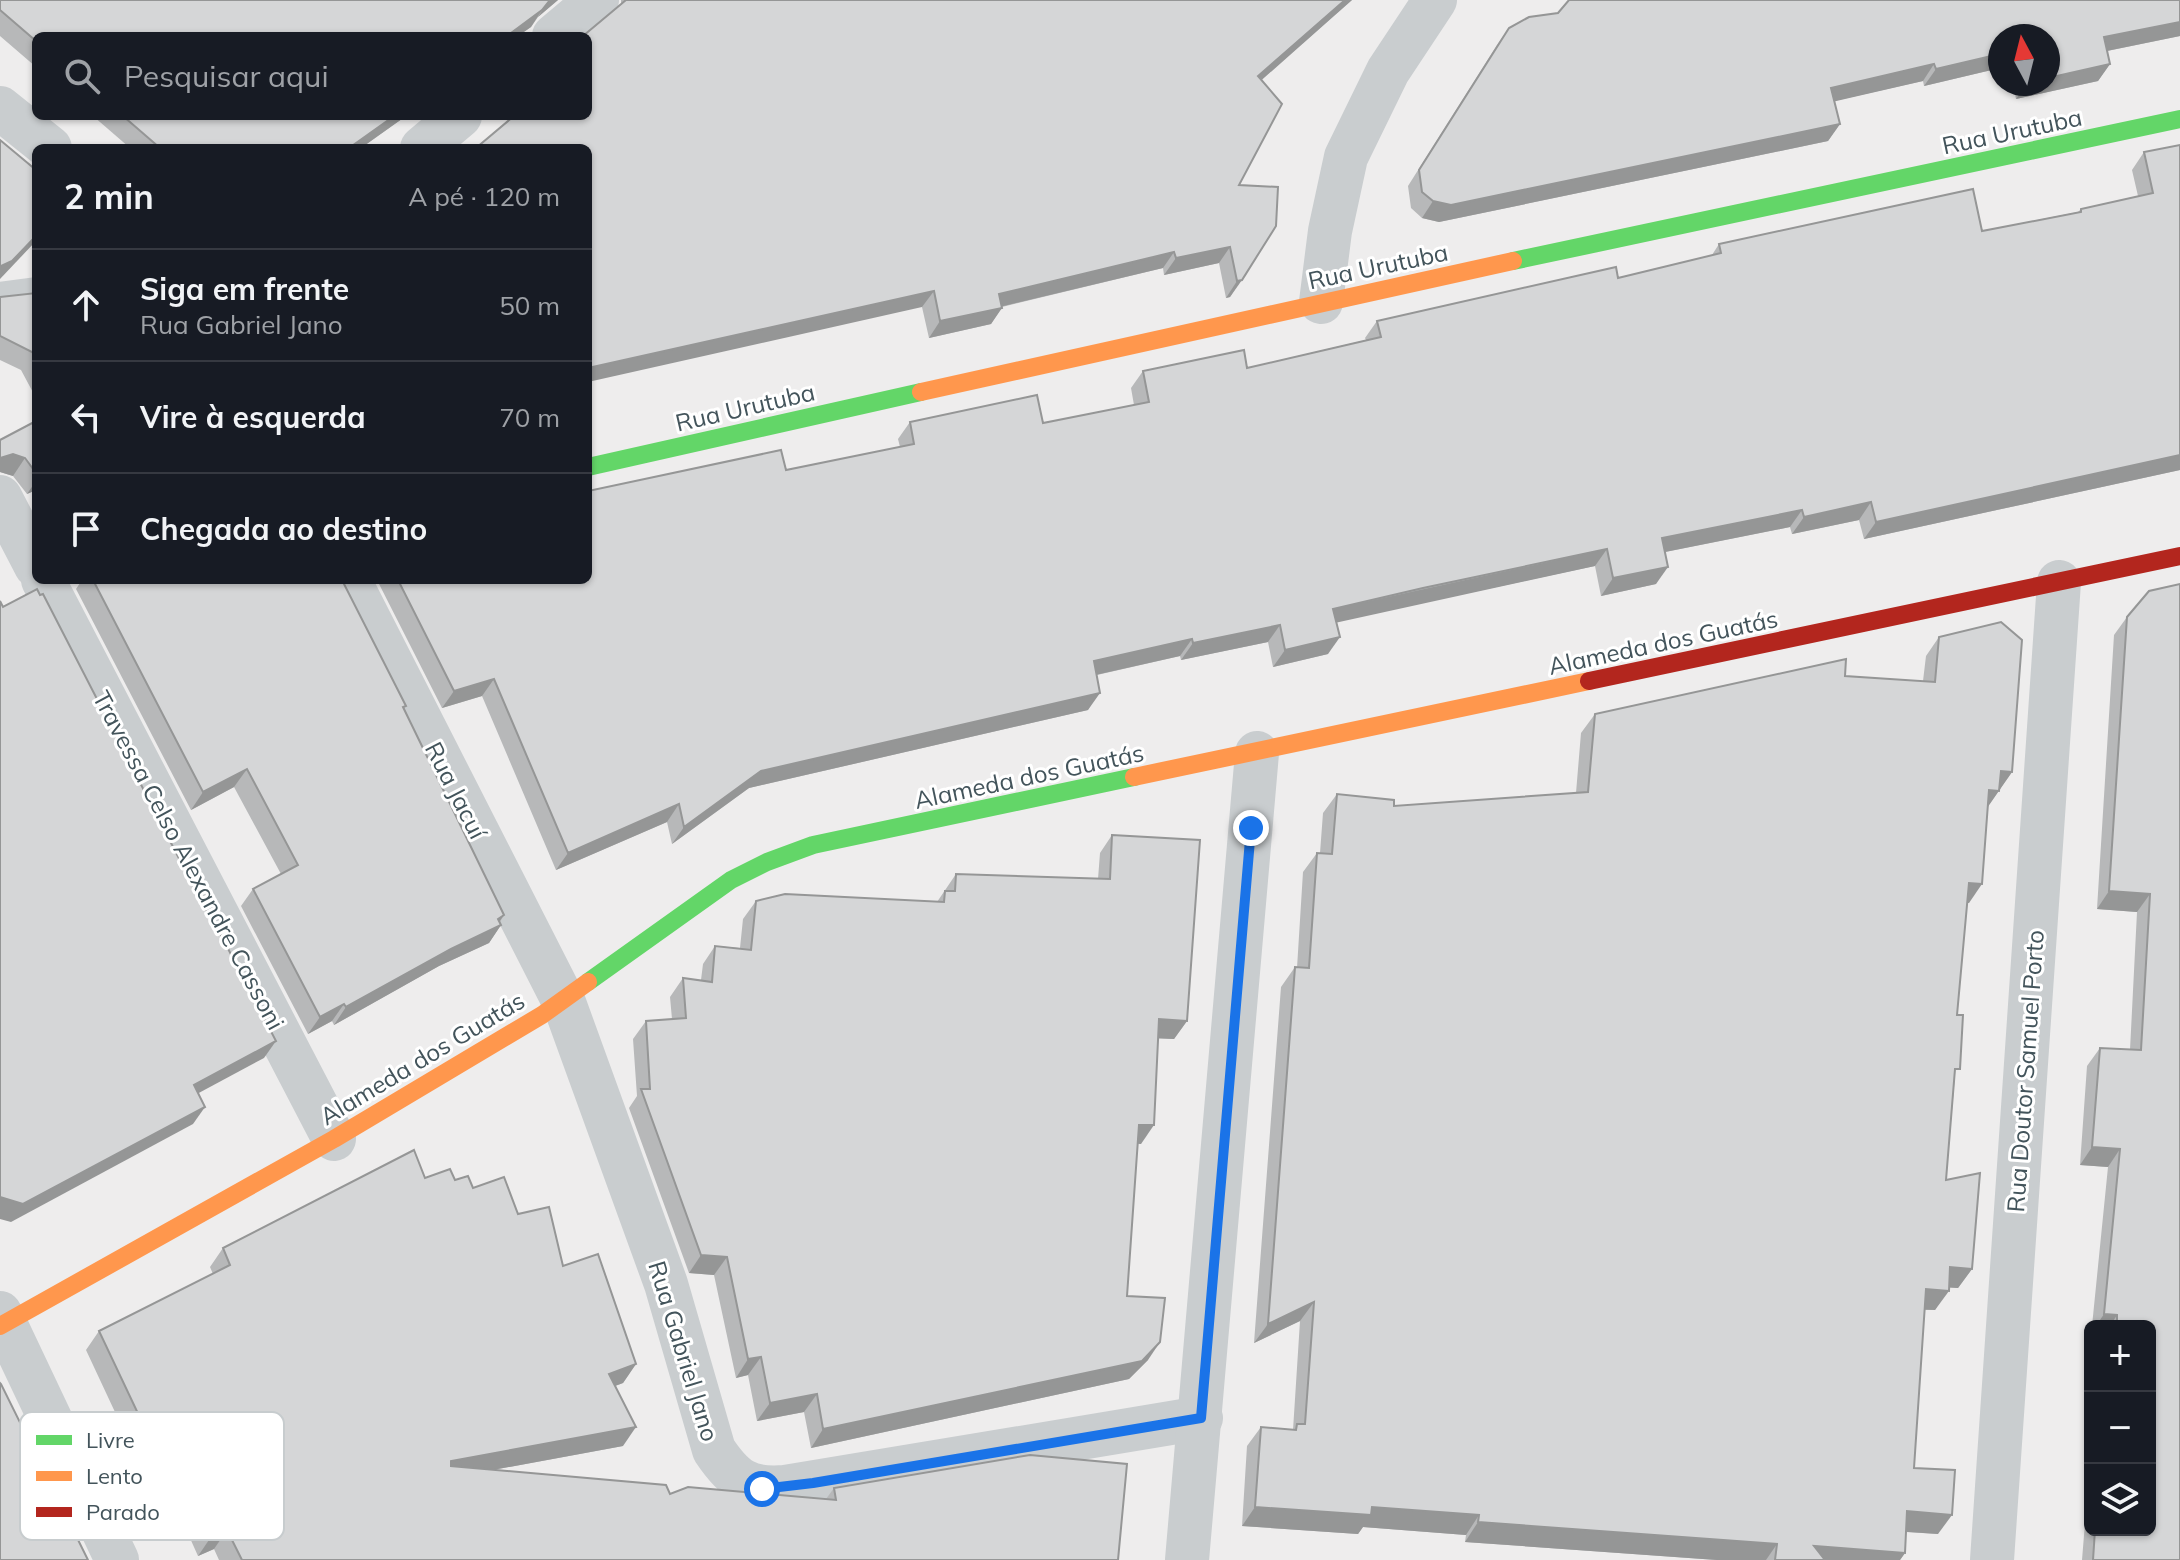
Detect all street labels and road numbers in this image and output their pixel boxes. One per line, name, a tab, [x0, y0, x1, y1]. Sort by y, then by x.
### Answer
street label: Rua Urutuba	[1939, 102, 2085, 160]
street label: Rua Urutuba	[1305, 237, 1451, 295]
street label: Rua Urutuba	[672, 376, 818, 438]
street label: Alameda dos Guatás	[1546, 603, 1780, 681]
street label: Travessa Celso Alexandre Cassoni	[87, 685, 291, 1035]
street label: Rua Jacuí	[419, 736, 494, 845]
street label: Alameda dos Guatás	[912, 737, 1146, 815]
street label: Rua Doutor Samuel Porto	[2000, 929, 2050, 1213]
street label: Alameda dos Guatás	[314, 985, 530, 1131]
street label: Rua Gabriel Jano	[642, 1257, 726, 1445]

